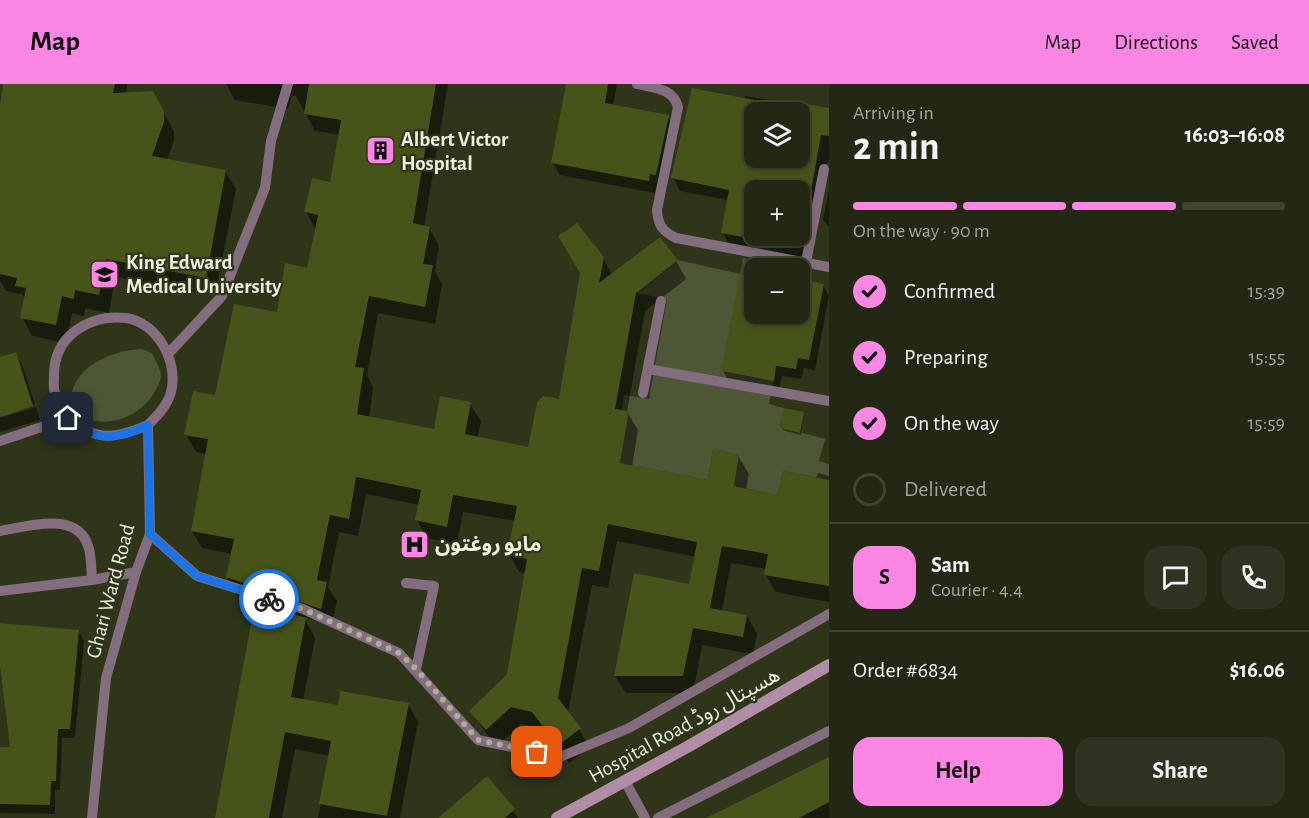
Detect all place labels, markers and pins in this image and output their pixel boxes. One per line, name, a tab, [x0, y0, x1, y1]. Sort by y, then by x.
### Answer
place label: Albert Victor Hospital	[401, 129, 509, 174]
building icon: Albert Victor Hospital	[364, 135, 396, 167]
place label: King Edward Medical University	[126, 252, 282, 297]
school or university icon: King Edward Medical University	[89, 258, 121, 290]
pin	[42, 392, 93, 443]
hospital icon: مایو روغتون	[398, 528, 430, 560]
place label: مایو روغتون	[435, 534, 542, 556]
pin	[511, 726, 562, 777]

